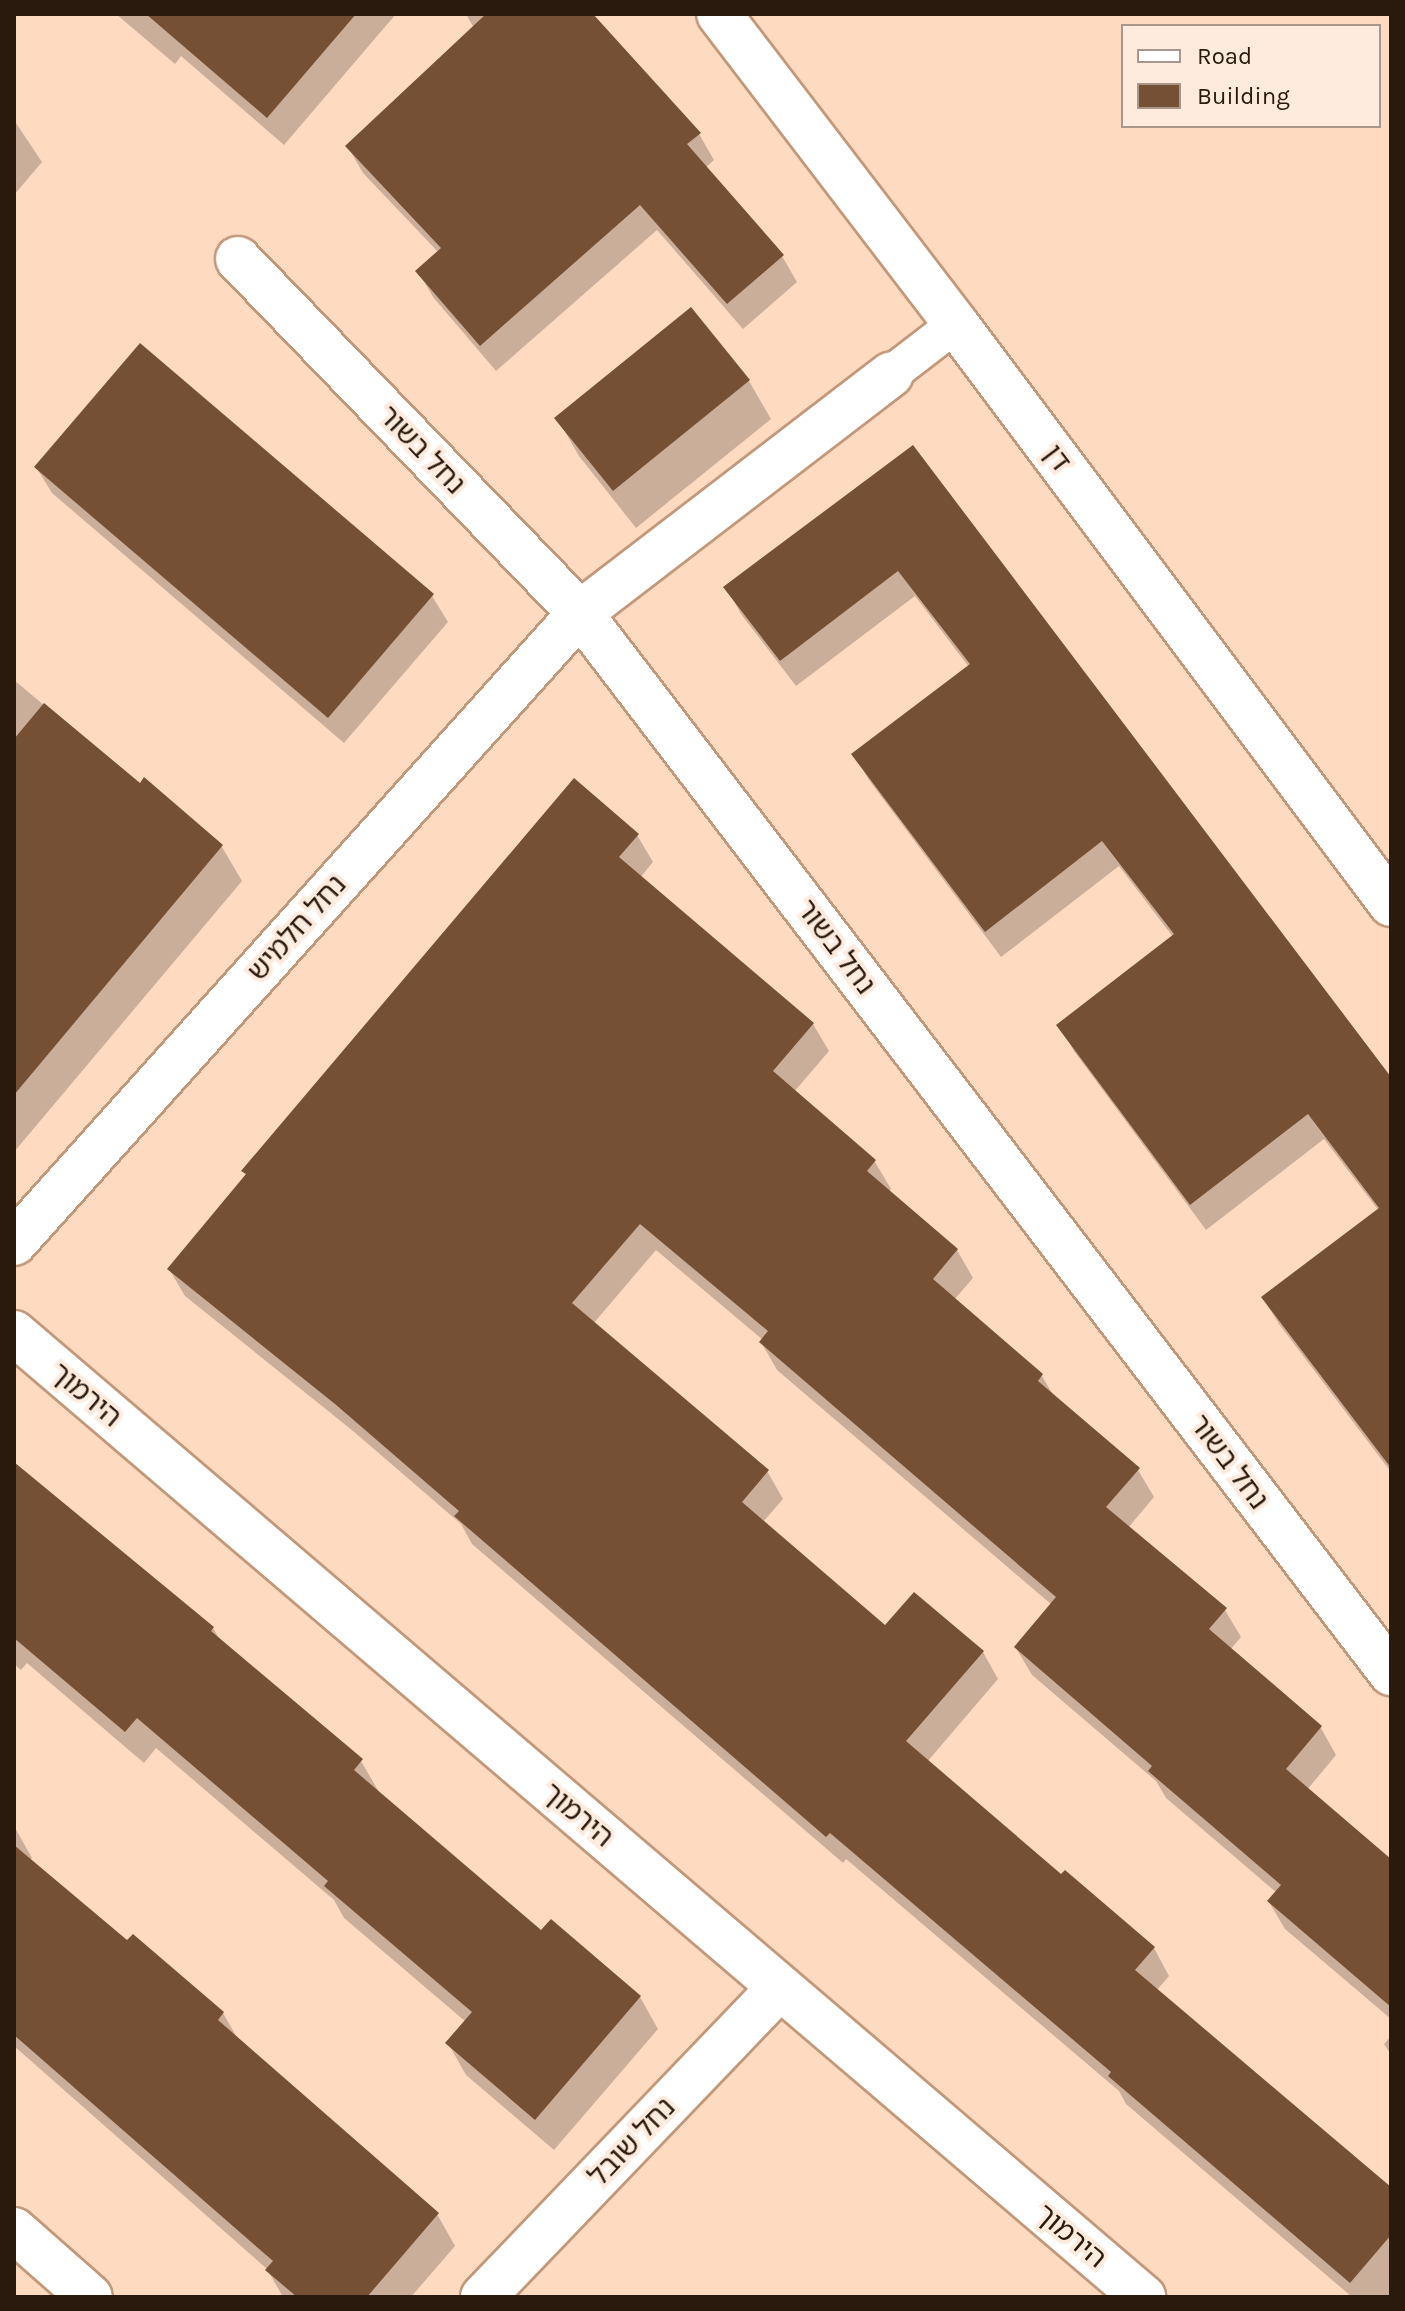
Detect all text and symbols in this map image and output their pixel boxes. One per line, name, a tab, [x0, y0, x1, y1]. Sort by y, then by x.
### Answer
legend	[1121, 24, 1381, 128]
text: Road	[1197, 42, 1252, 70]
text: Building	[1197, 82, 1290, 110]
street label: נחל בשור	[372, 399, 472, 501]
street label: דן	[1036, 438, 1078, 478]
street label: נחל חלמיש	[241, 868, 353, 988]
street label: נחל בשור	[790, 893, 882, 1001]
street label: הירמוך	[44, 1356, 128, 1434]
street label: נחל בשור	[1183, 1408, 1275, 1516]
street label: הירמוך	[536, 1776, 620, 1854]
street label: נחל שובל	[582, 2091, 682, 2193]
street label: הירמוך	[1029, 2197, 1113, 2275]

